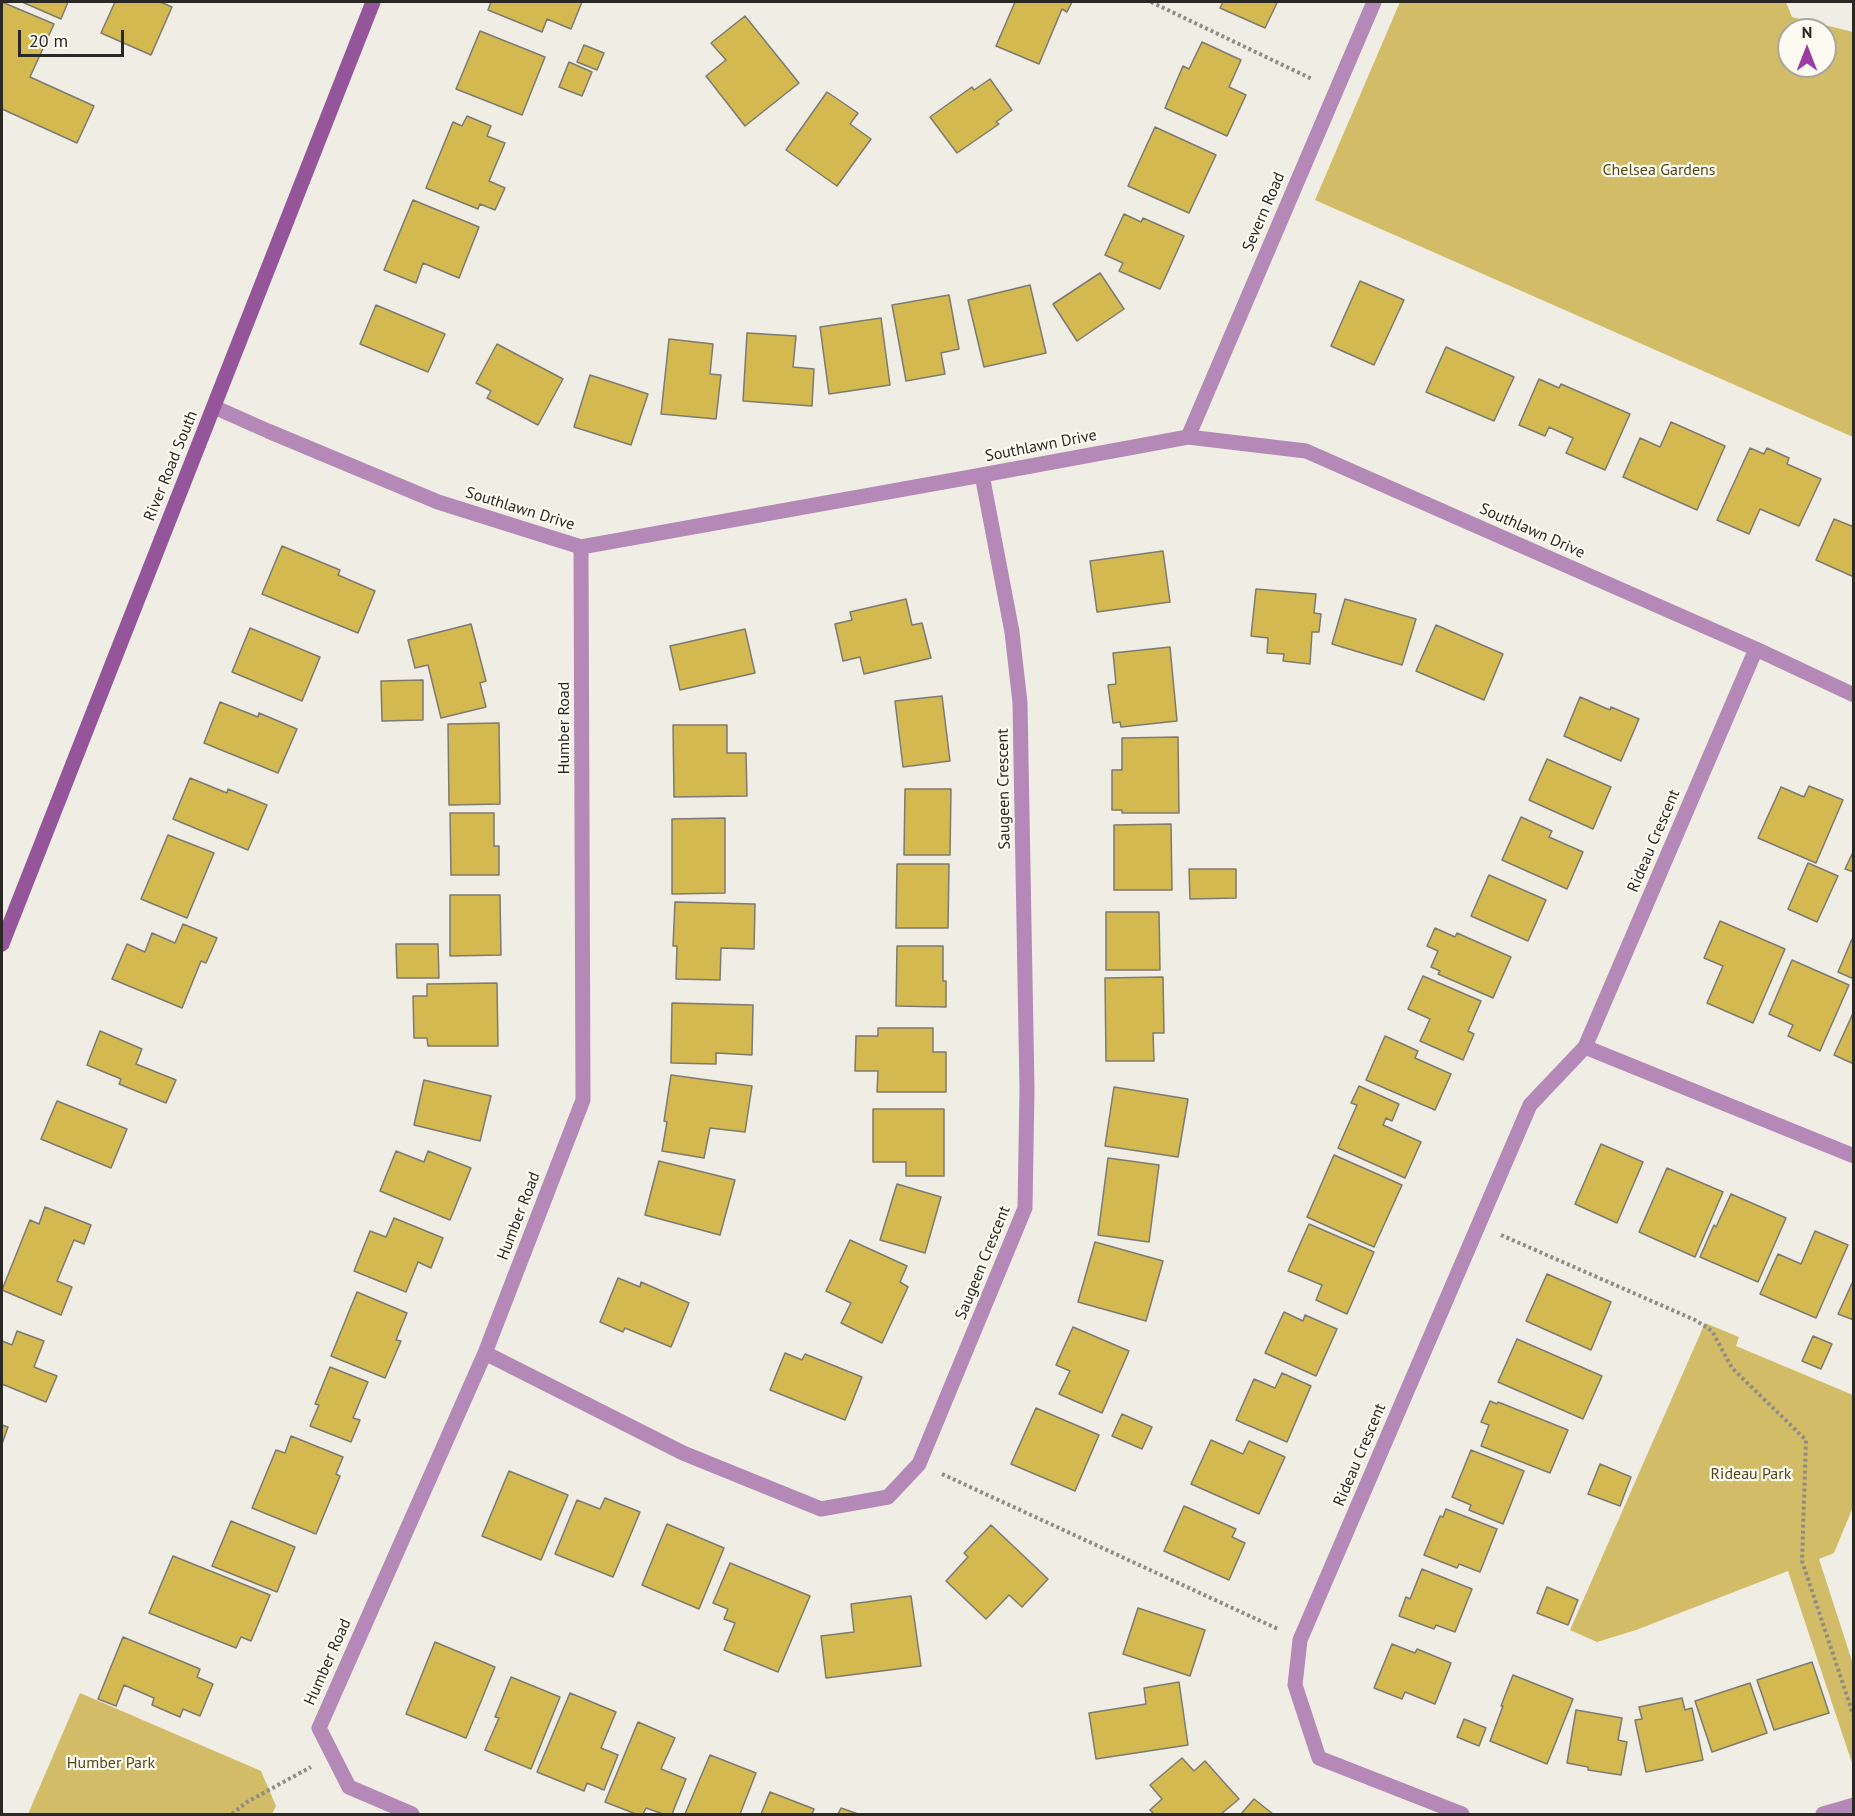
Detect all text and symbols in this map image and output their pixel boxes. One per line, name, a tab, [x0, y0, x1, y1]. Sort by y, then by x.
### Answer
scale bar	[21, 18, 128, 56]
north arrow	[1777, 18, 1837, 78]
text: N	[1802, 22, 1812, 42]
text: 20 m	[29, 29, 68, 52]
park label: Chelsea Gardens	[1602, 160, 1716, 180]
street label: Severn Road	[1239, 169, 1289, 255]
street label: River Road South	[140, 408, 202, 524]
street label: Southlawn Drive	[984, 426, 1098, 466]
street label: Southlawn Drive	[463, 483, 577, 535]
street label: Southlawn Drive	[1476, 499, 1588, 563]
street label: Humber Road	[554, 682, 574, 774]
street label: Saugeen Crescent	[993, 728, 1015, 850]
street label: Rideau Crescent	[1624, 787, 1684, 895]
street label: Humber Road	[493, 1169, 545, 1263]
street label: Saugeen Crescent	[951, 1203, 1015, 1323]
street label: Rideau Crescent	[1330, 1401, 1390, 1509]
park label: Rideau Park	[1711, 1464, 1791, 1484]
street label: Humber Road	[300, 1616, 356, 1708]
park label: Humber Park	[67, 1753, 155, 1773]

